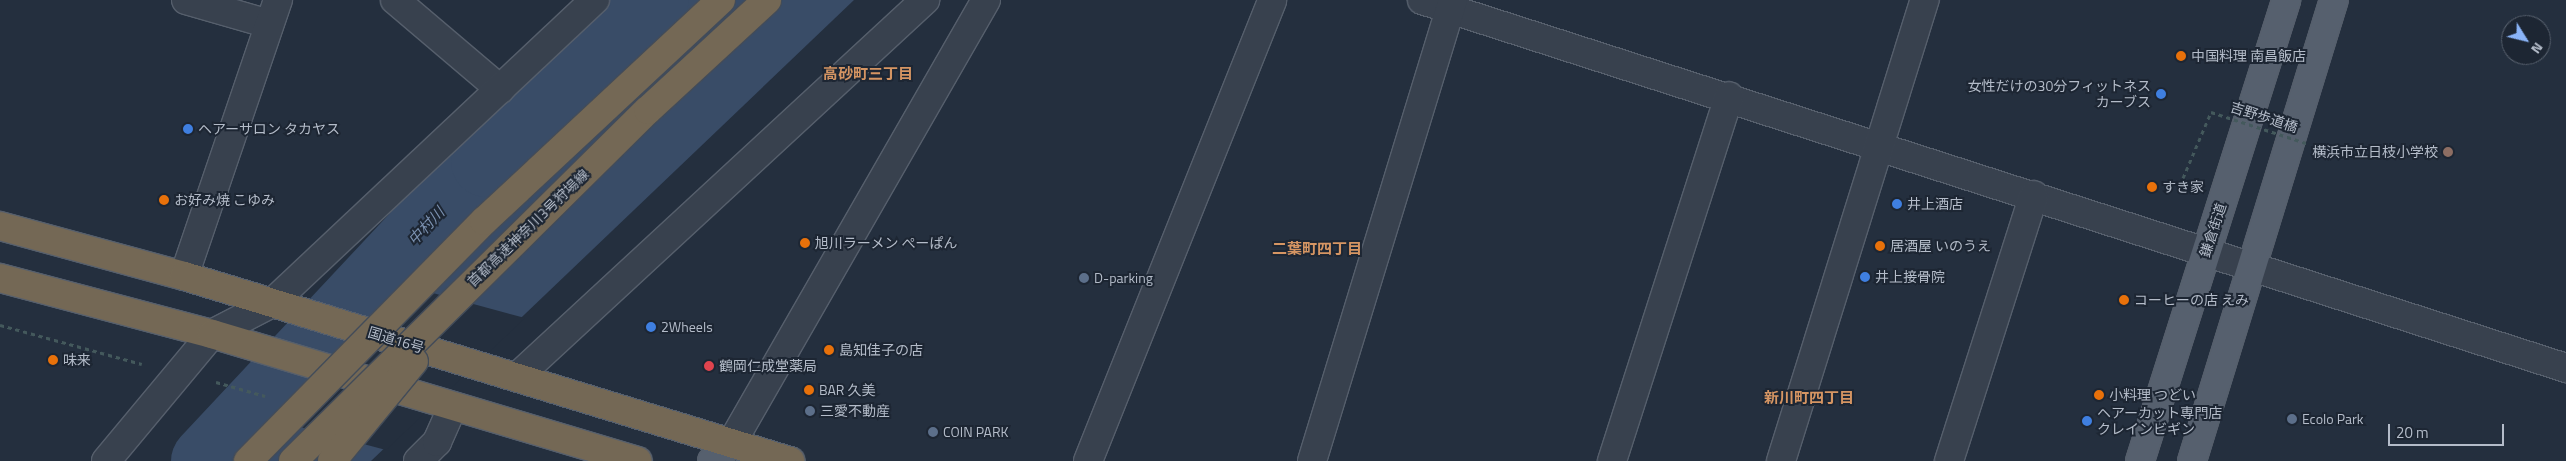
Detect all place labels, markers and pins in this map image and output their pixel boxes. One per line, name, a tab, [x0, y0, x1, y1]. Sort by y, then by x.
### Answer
place label: 中国料理 南昌飯店	[2191, 48, 2306, 64]
marker: 中国料理 南昌飯店	[2175, 50, 2187, 62]
place label: 女性だけの30分フィットネス カーブス	[1967, 78, 2151, 110]
marker: 女性だけの30分フィットネス カーブス	[2155, 88, 2167, 100]
place label: ヘアーサロン タカヤス	[198, 121, 340, 137]
marker: ヘアーサロン タカヤス	[182, 123, 194, 135]
place label: 横浜市立日枝小学校	[2312, 144, 2438, 160]
marker: 横浜市立日枝小学校	[2442, 146, 2454, 158]
place label: すき家	[2162, 179, 2204, 195]
marker: すき家	[2146, 181, 2158, 193]
place label: お好み焼 こゆみ	[174, 192, 275, 208]
marker: お好み焼 こゆみ	[158, 194, 170, 206]
place label: 井上酒店	[1907, 196, 1963, 212]
marker: 井上酒店	[1891, 198, 1903, 210]
place label: 旭川ラーメン ぺーぱん	[815, 235, 958, 251]
marker: 旭川ラーメン ぺーぱん	[799, 237, 811, 249]
place label: 居酒屋 いのうえ	[1890, 238, 1991, 254]
marker: 居酒屋 いのうえ	[1874, 240, 1886, 252]
place label: 井上接骨院	[1875, 269, 1945, 285]
place label: D-parking	[1094, 270, 1153, 286]
marker: 井上接骨院	[1859, 271, 1871, 283]
marker: D-parking	[1078, 272, 1090, 284]
place label: コーヒーの店 えみ	[2134, 292, 2249, 308]
marker: コーヒーの店 えみ	[2118, 294, 2130, 306]
place label: 2Wheels	[661, 319, 713, 335]
marker: 2Wheels	[645, 321, 657, 333]
place label: 島知佳子の店	[839, 342, 923, 358]
marker: 島知佳子の店	[823, 344, 835, 356]
place label: 味来	[63, 352, 91, 368]
marker: 味来	[47, 354, 59, 366]
place label: 鶴岡仁成堂薬局	[719, 358, 817, 374]
marker: 鶴岡仁成堂薬局	[703, 360, 715, 372]
place label: BAR 久美	[819, 382, 876, 398]
marker: BAR 久美	[803, 384, 815, 396]
place label: 小料理 つどい	[2109, 387, 2196, 403]
marker: 小料理 つどい	[2093, 389, 2105, 401]
place label: 三愛不動産	[820, 403, 890, 419]
marker: 三愛不動産	[804, 405, 816, 417]
place label: ヘアーカット専門店 クレインビギン	[2097, 405, 2222, 438]
place label: Ecolo Park	[2302, 411, 2364, 427]
marker: Ecolo Park	[2286, 413, 2298, 425]
marker: ヘアーカット専門店 クレインビギン	[2081, 415, 2093, 427]
place label: COIN PARK	[943, 424, 1008, 440]
marker: COIN PARK	[927, 426, 939, 438]

